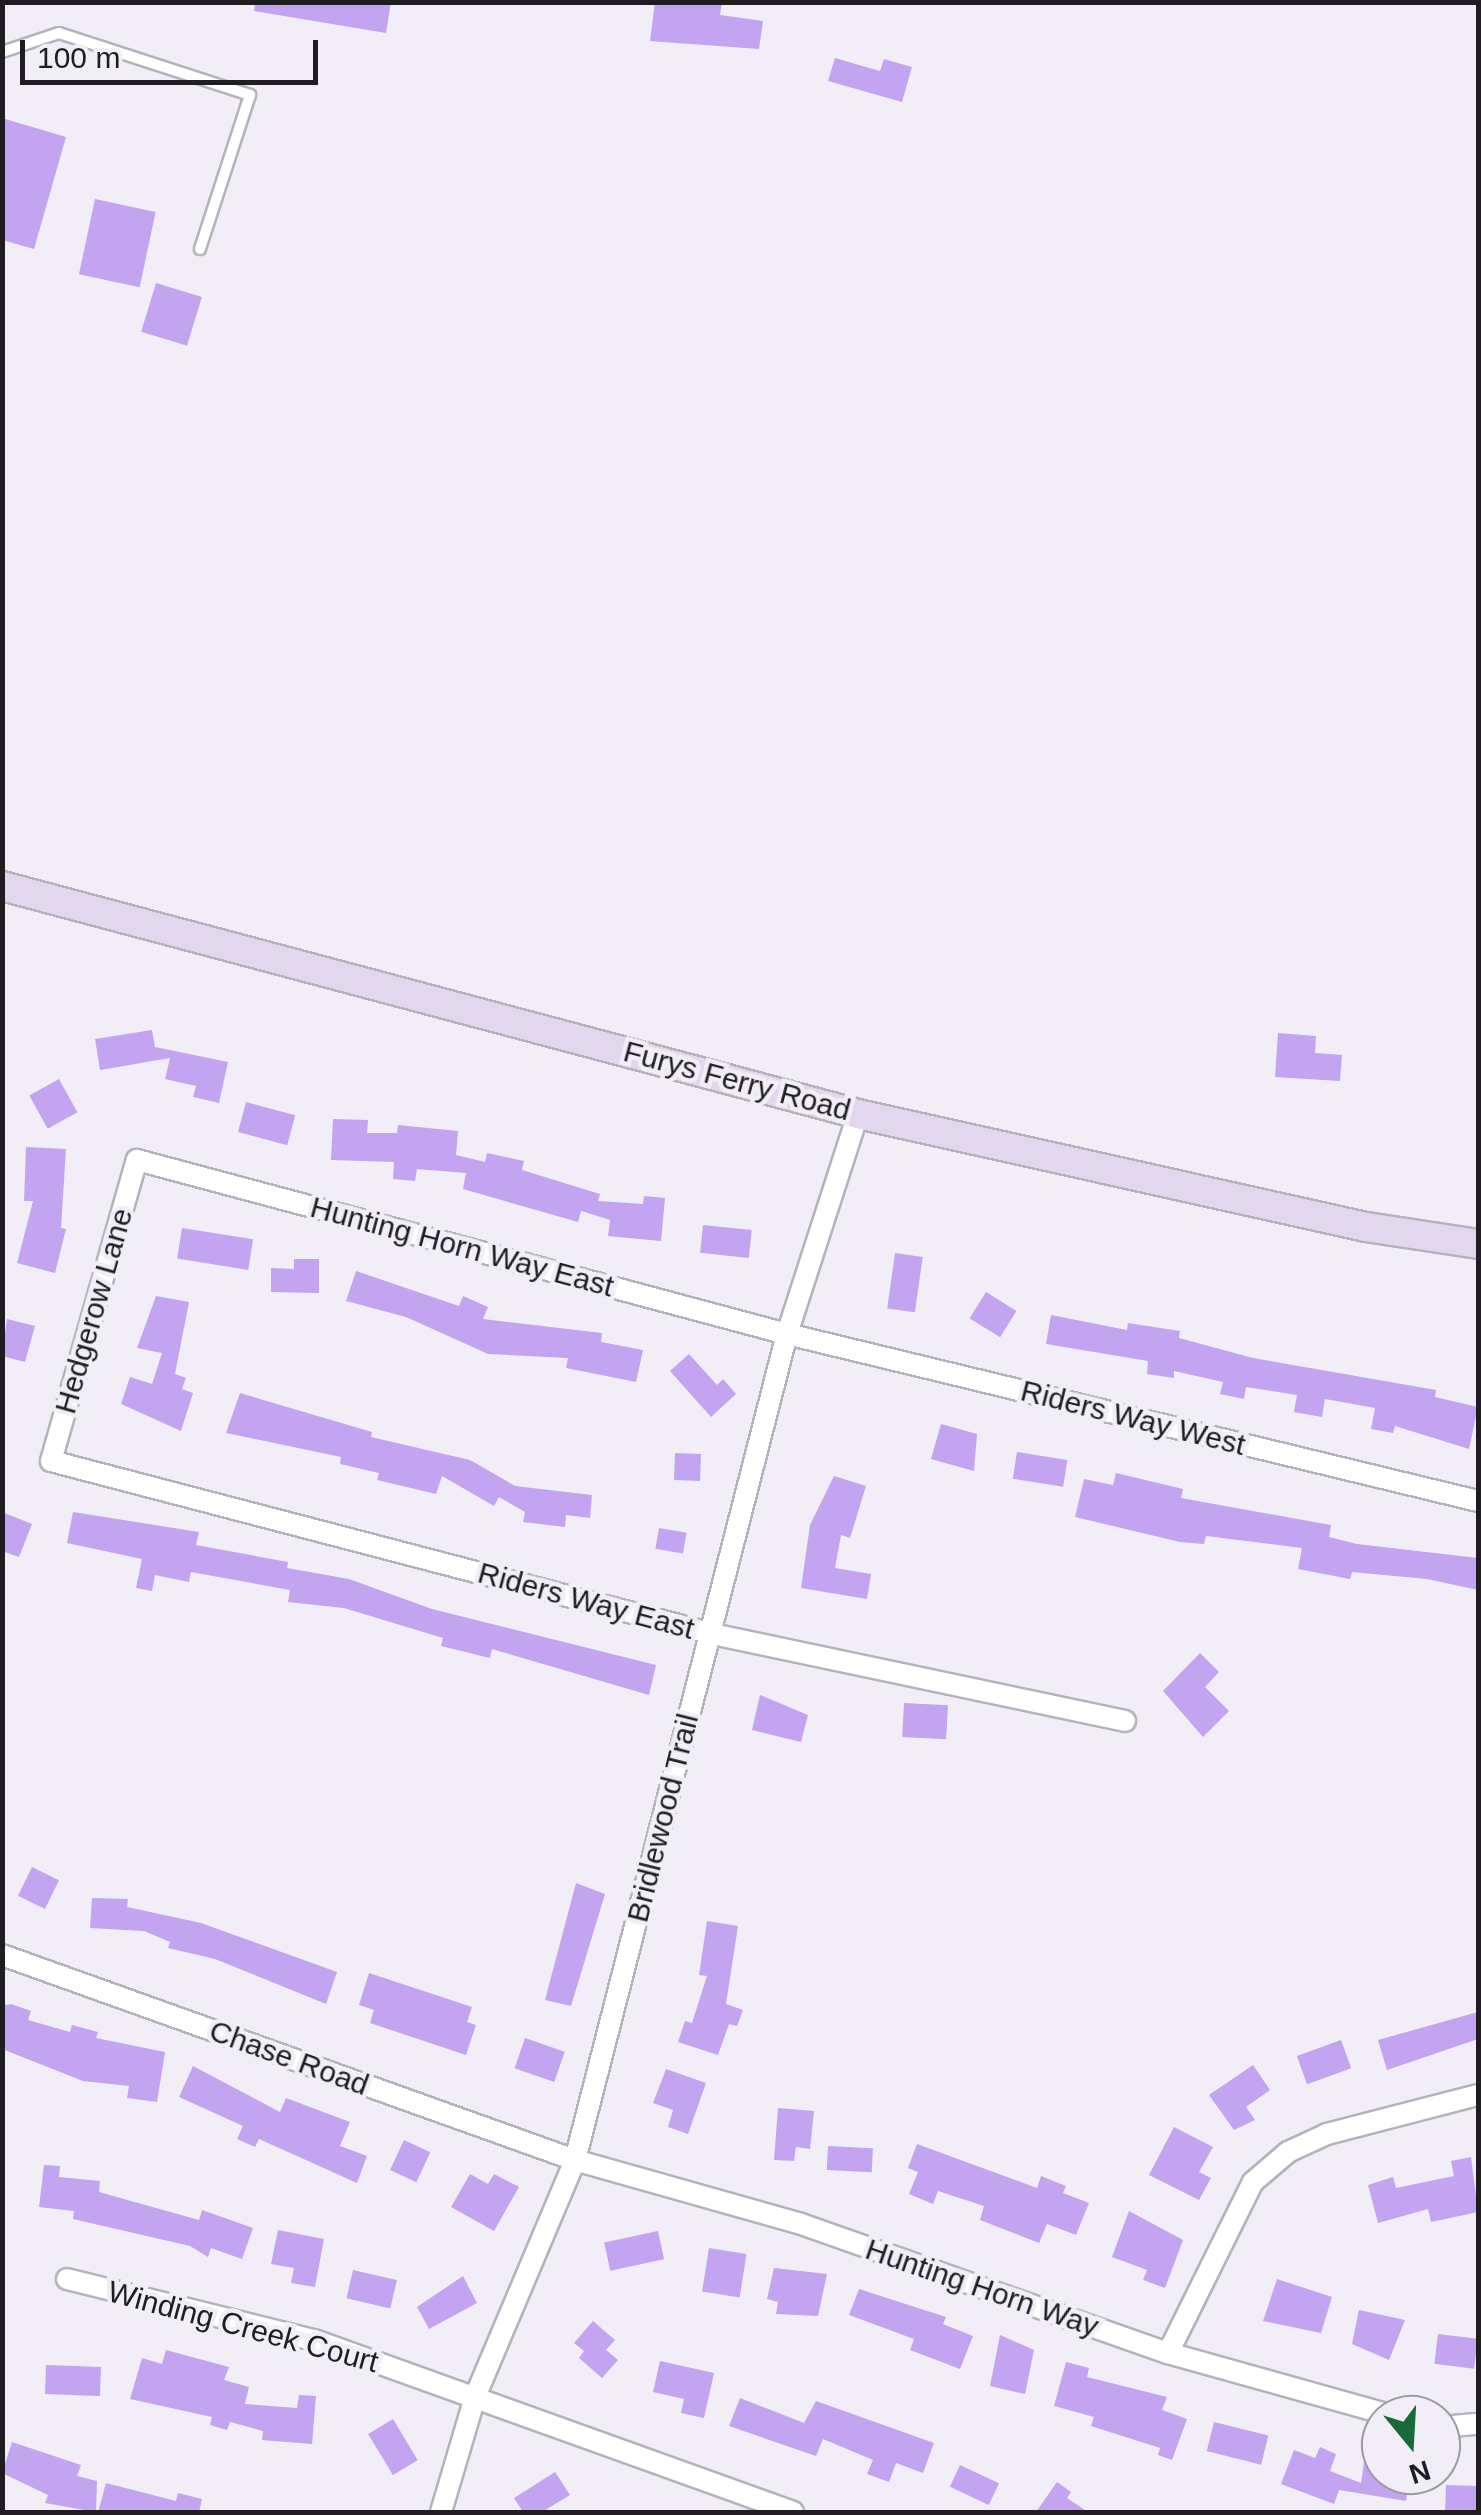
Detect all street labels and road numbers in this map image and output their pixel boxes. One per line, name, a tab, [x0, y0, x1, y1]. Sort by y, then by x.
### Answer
street label: Furys Ferry Road	[620, 1033, 854, 1129]
street label: Hunting Horn Way East	[306, 1189, 618, 1305]
street label: Hedgerow Lane	[48, 1204, 140, 1418]
street label: Riders Way West	[1017, 1373, 1249, 1463]
street label: Riders Way East	[474, 1555, 698, 1647]
street label: Bridlewood Trail	[620, 1710, 706, 1926]
street label: Chase Road	[204, 2013, 374, 2103]
street label: Hunting Horn Way	[861, 2231, 1103, 2345]
street label: Winding Creek Court	[104, 2274, 382, 2380]

